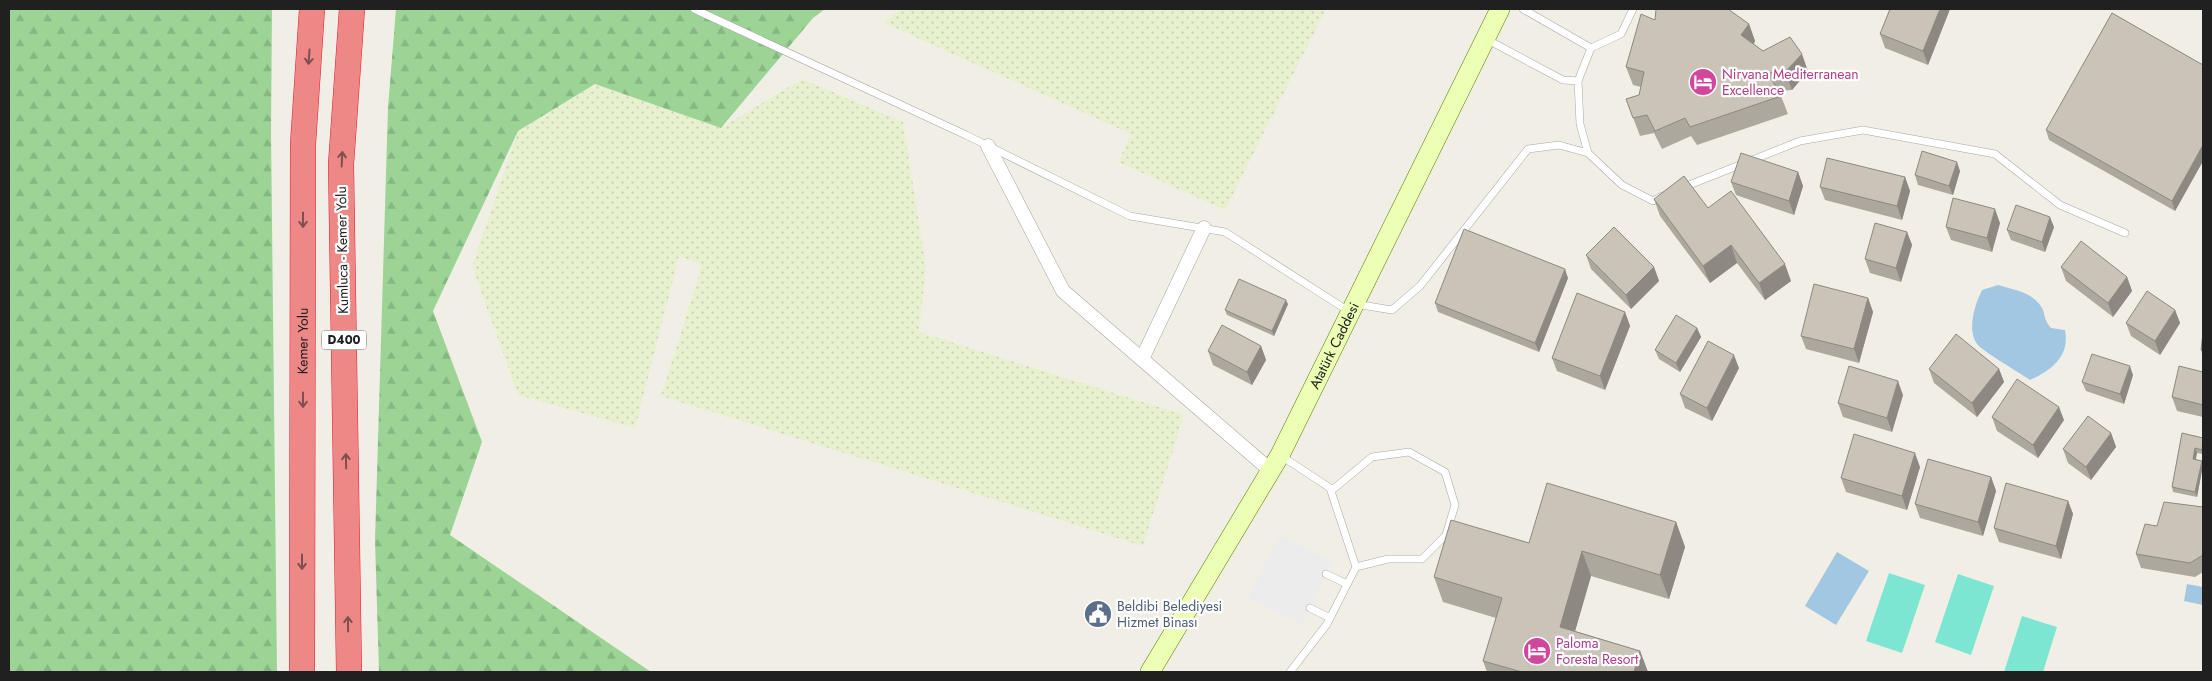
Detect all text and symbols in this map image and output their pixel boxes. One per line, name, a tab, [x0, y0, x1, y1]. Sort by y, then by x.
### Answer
one-way arrow	[304, 49, 314, 65]
place label: Nirvana Mediterranean Excellence	[1722, 64, 1859, 100]
hotel icon: Nirvana Mediterranean Excellence	[1688, 67, 1718, 97]
one-way arrow	[337, 151, 346, 167]
street label: Kumluca - Kemer Yolu	[331, 186, 353, 314]
one-way arrow	[298, 211, 308, 227]
street label: Atatürk Caddesi	[1304, 299, 1364, 392]
street label: Kemer Yolu	[293, 308, 313, 374]
road number: D400	[322, 330, 366, 350]
one-way arrow	[298, 391, 308, 407]
one-way arrow	[341, 453, 351, 470]
one-way arrow	[298, 554, 307, 570]
place label: Beldibi Belediyesi Hizmet Binası	[1117, 596, 1222, 632]
public building icon: Beldibi Belediyesi Hizmet Binası	[1083, 599, 1113, 629]
one-way arrow	[343, 616, 353, 632]
place label: Paloma Foresta Resort	[1556, 633, 1639, 669]
hotel icon: Paloma Foresta Resort	[1522, 636, 1552, 666]

